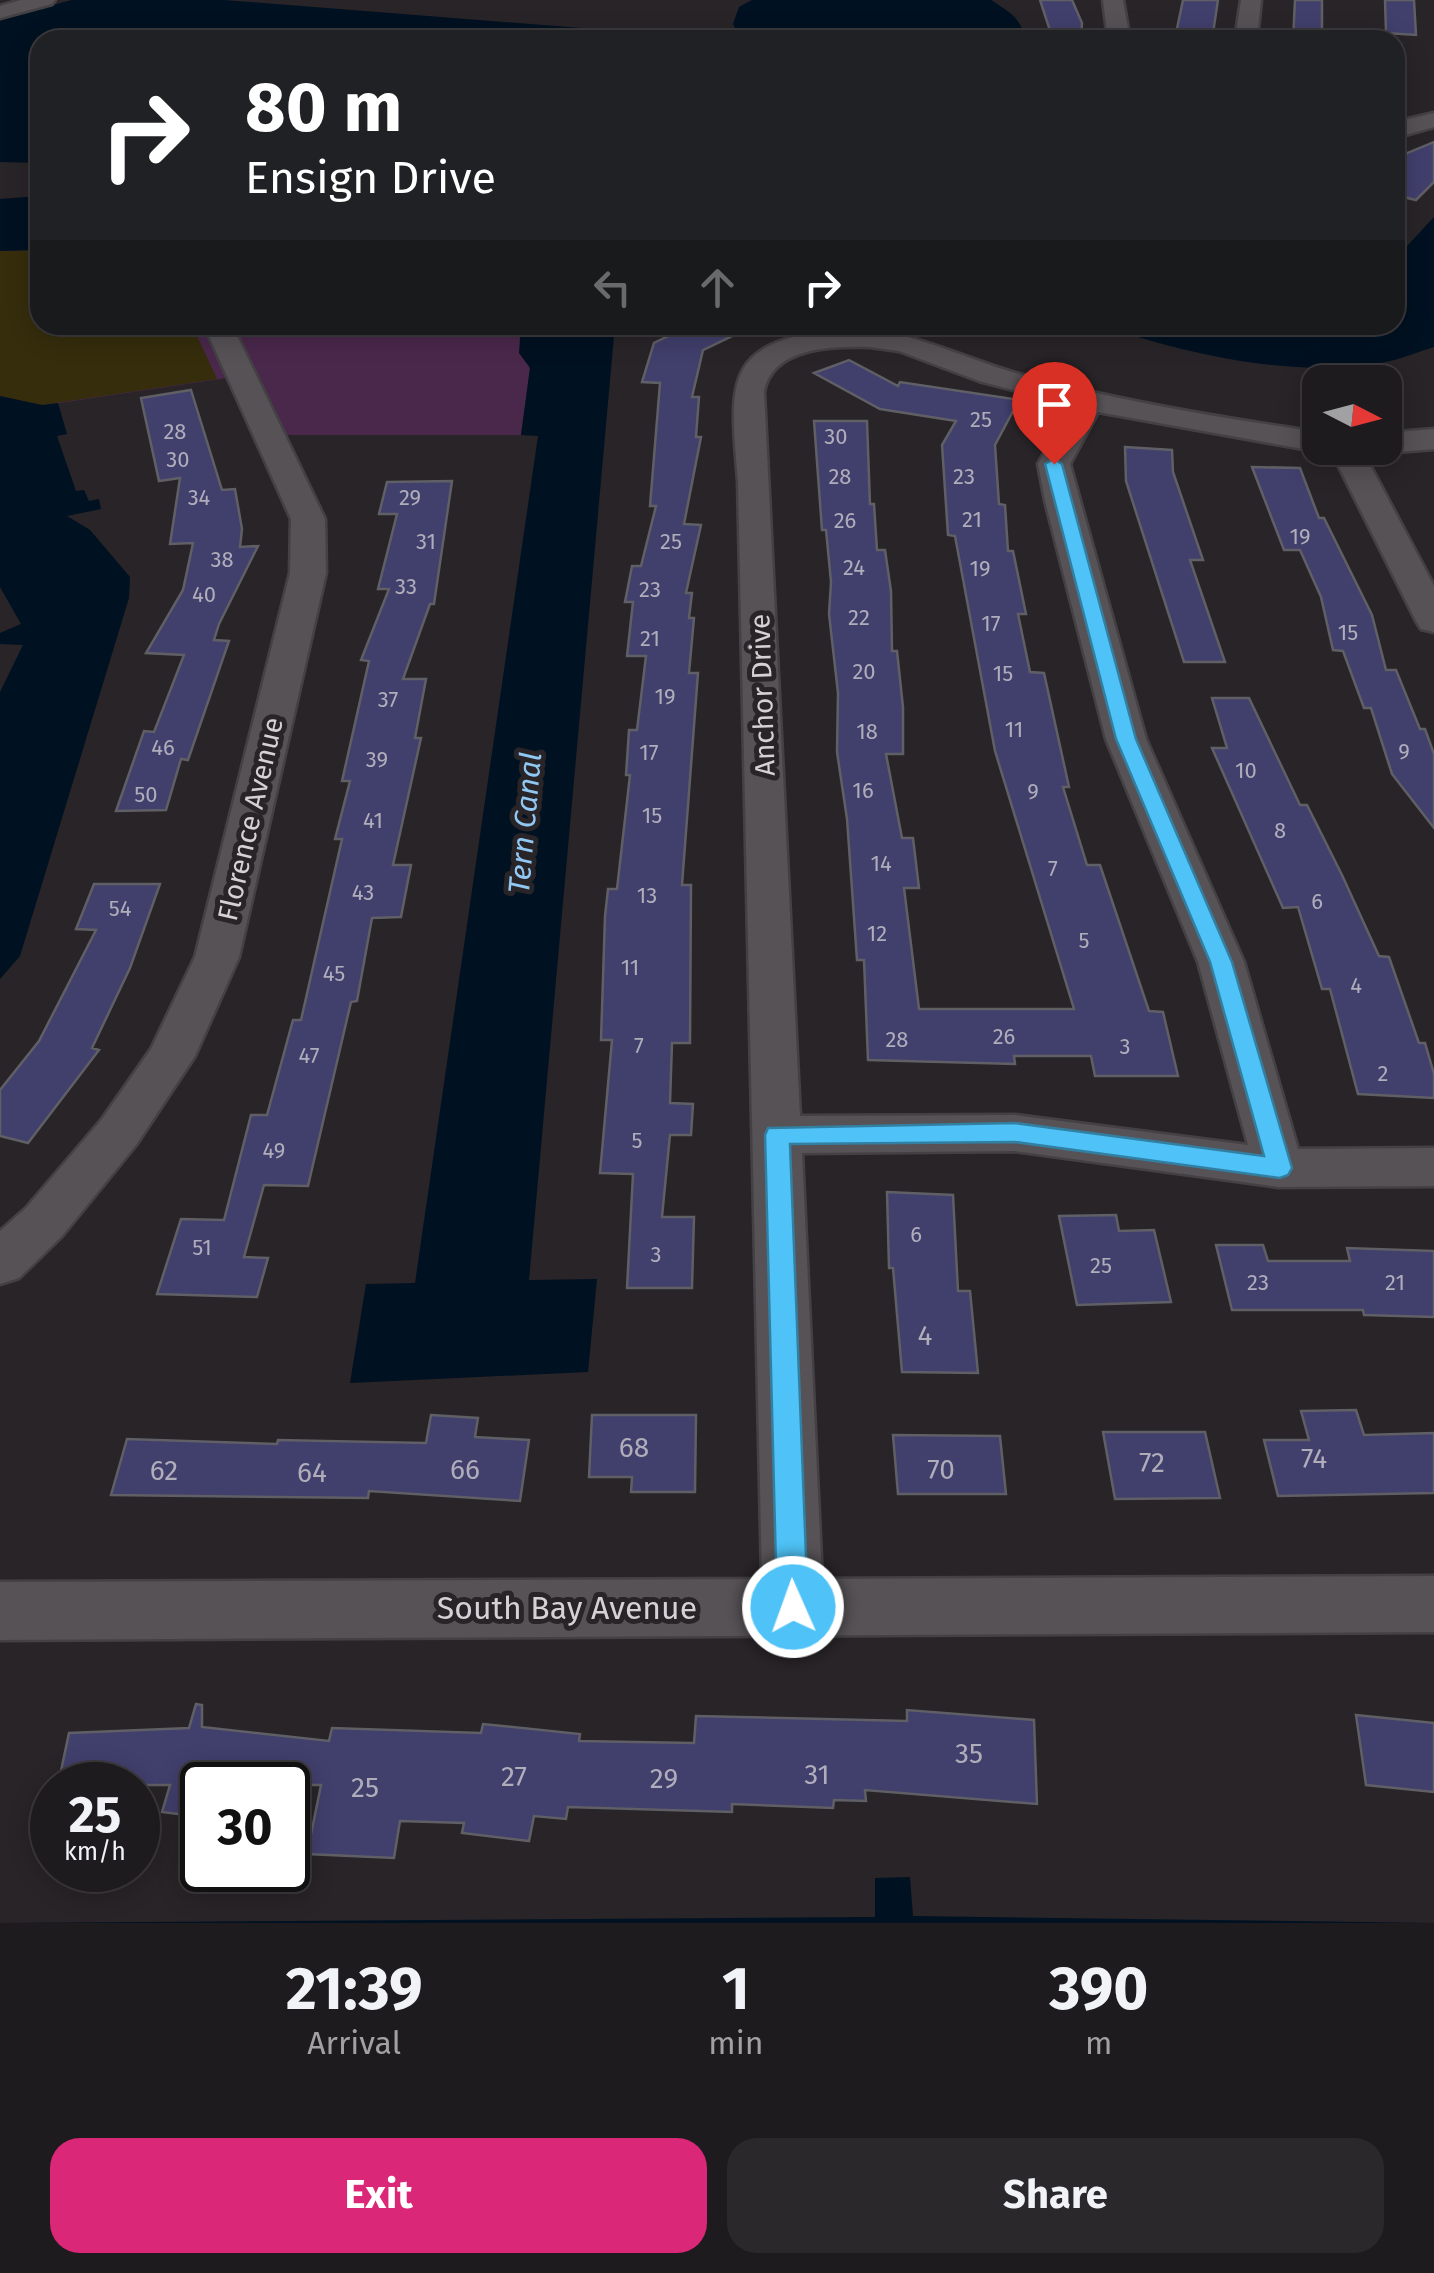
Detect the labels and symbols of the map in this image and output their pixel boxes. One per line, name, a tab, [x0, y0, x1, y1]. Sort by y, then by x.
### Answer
pin	[1012, 362, 1097, 465]
north arrow	[1302, 365, 1402, 465]
house number: 25	[970, 406, 992, 433]
house number: 28	[163, 418, 187, 445]
house number: 30	[824, 423, 848, 450]
house number: 30	[166, 446, 190, 473]
house number: 28	[828, 463, 852, 490]
house number: 23	[953, 463, 975, 490]
house number: 34	[188, 484, 211, 511]
house number: 29	[399, 484, 421, 511]
house number: 21	[962, 506, 982, 533]
house number: 26	[834, 507, 856, 534]
house number: 19	[1289, 523, 1311, 550]
house number: 31	[416, 528, 436, 555]
house number: 25	[660, 528, 682, 555]
house number: 38	[210, 546, 234, 573]
house number: 24	[843, 554, 865, 581]
house number: 19	[969, 555, 991, 582]
house number: 33	[395, 573, 417, 600]
house number: 23	[639, 576, 661, 603]
house number: 40	[192, 581, 216, 608]
house number: 22	[848, 604, 870, 631]
house number: 17	[981, 610, 1001, 637]
street label: Anchor Drive	[743, 613, 782, 777]
house number: 15	[1338, 619, 1358, 646]
house number: 21	[640, 625, 660, 652]
house number: 20	[852, 658, 876, 685]
house number: 15	[993, 660, 1013, 687]
house number: 19	[654, 683, 676, 710]
house number: 37	[378, 686, 399, 713]
street label: Florence Avenue	[211, 714, 290, 924]
house number: 11	[1005, 716, 1023, 743]
house number: 18	[856, 718, 878, 745]
house number: 46	[151, 734, 175, 761]
house number: 9	[1398, 738, 1410, 765]
house number: 17	[639, 739, 659, 766]
house number: 39	[366, 746, 388, 773]
water label: Tern Canal	[501, 751, 549, 895]
house number: 10	[1235, 757, 1257, 784]
house number: 16	[852, 777, 874, 804]
house number: 9	[1027, 778, 1039, 805]
house number: 50	[134, 781, 158, 808]
house number: 15	[642, 802, 662, 829]
house number: 41	[363, 807, 383, 834]
house number: 8	[1274, 817, 1286, 844]
house number: 14	[870, 850, 892, 877]
house number: 7	[1048, 855, 1058, 882]
house number: 43	[352, 879, 374, 906]
house number: 13	[637, 882, 657, 909]
house number: 6	[1311, 888, 1323, 915]
house number: 54	[109, 895, 132, 922]
house number: 12	[867, 920, 887, 947]
house number: 5	[1078, 927, 1090, 954]
house number: 11	[621, 954, 639, 981]
house number: 45	[323, 960, 345, 987]
house number: 4	[1350, 972, 1362, 999]
house number: 26	[993, 1023, 1015, 1050]
house number: 28	[885, 1026, 909, 1053]
house number: 7	[634, 1032, 644, 1059]
house number: 3	[1120, 1033, 1130, 1060]
house number: 47	[299, 1042, 320, 1069]
house number: 2	[1378, 1060, 1388, 1087]
house number: 5	[631, 1127, 643, 1154]
house number: 49	[263, 1137, 285, 1164]
house number: 6	[910, 1221, 922, 1248]
house number: 51	[192, 1234, 212, 1261]
house number: 3	[651, 1241, 661, 1268]
house number: 25	[1090, 1252, 1112, 1279]
house number: 23	[1247, 1269, 1269, 1296]
house number: 21	[1385, 1269, 1405, 1296]
house number: 4	[918, 1319, 933, 1352]
house number: 68	[619, 1431, 649, 1464]
house number: 74	[1301, 1442, 1327, 1475]
house number: 72	[1139, 1446, 1165, 1479]
house number: 66	[450, 1453, 480, 1486]
house number: 70	[927, 1453, 955, 1486]
house number: 62	[150, 1454, 178, 1487]
house number: 64	[297, 1456, 327, 1489]
position arrow	[741, 1555, 845, 1659]
street label: South Bay Avenue	[437, 1589, 697, 1627]
house number: 35	[955, 1737, 983, 1770]
house number: 31	[804, 1758, 830, 1791]
house number: 27	[501, 1760, 527, 1793]
speed limit sign: 30	[180, 1762, 310, 1892]
house number: 29	[650, 1762, 678, 1795]
house number: 25	[351, 1771, 379, 1804]

